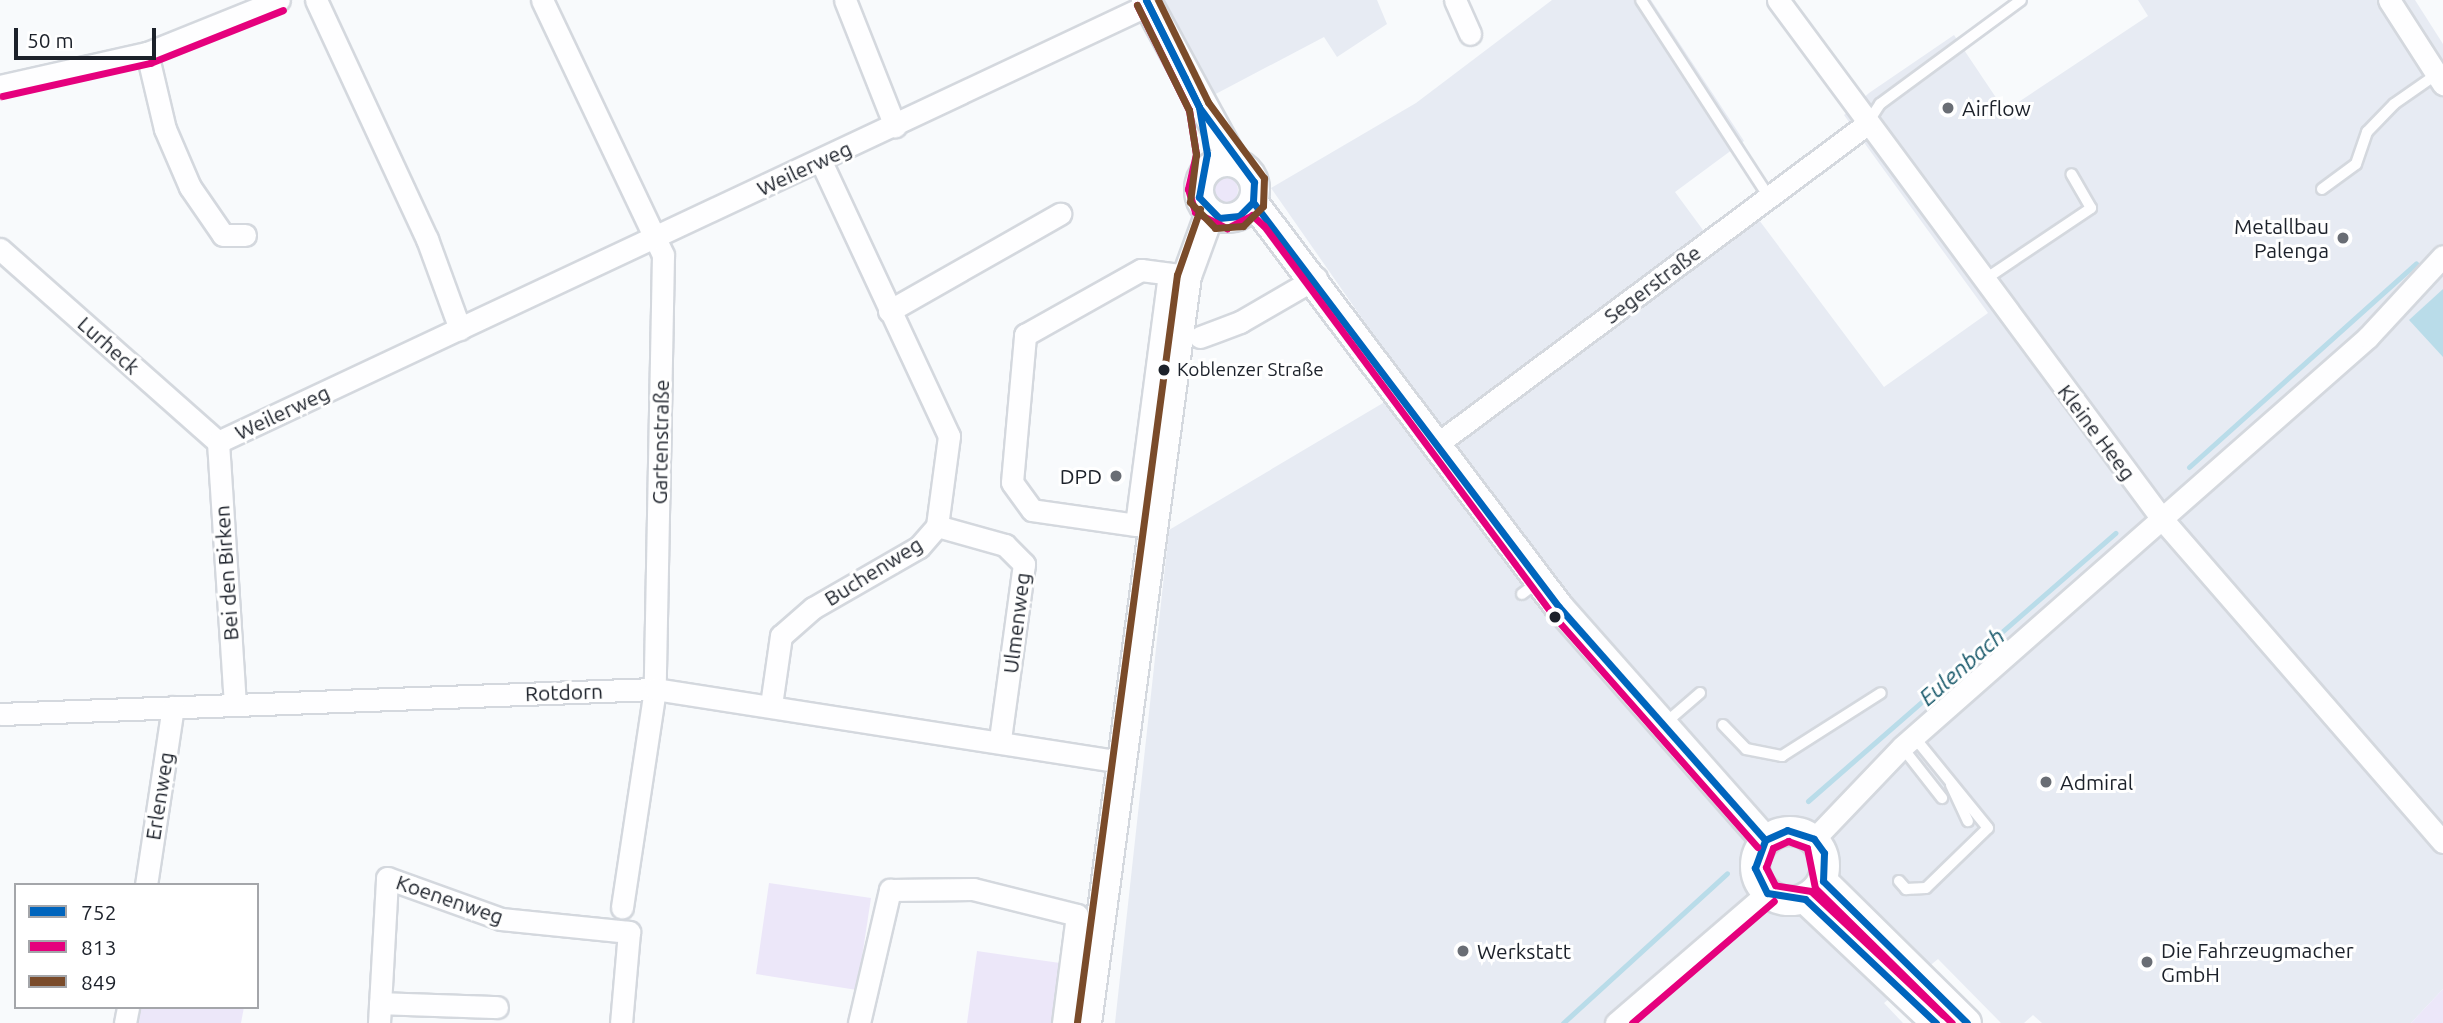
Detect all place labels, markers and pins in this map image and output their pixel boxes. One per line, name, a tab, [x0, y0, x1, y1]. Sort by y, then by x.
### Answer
place label: Airflow	[1962, 95, 2031, 121]
marker: Airflow	[1940, 100, 1956, 116]
place label: Metallbau Palenga	[2234, 213, 2329, 263]
marker: Metallbau Palenga	[2335, 230, 2351, 246]
place label: Koblenzer Straße	[1177, 359, 1324, 381]
marker: Koblenzer Straße	[1157, 363, 1171, 377]
place label: DPD	[1060, 463, 1102, 489]
marker: DPD	[1108, 468, 1124, 484]
unlabelled marker	[1548, 610, 1562, 624]
place label: Admiral	[2060, 769, 2133, 795]
marker: Admiral	[2038, 774, 2054, 790]
place label: Die Fahrzeugmacher GmbH	[2161, 937, 2354, 987]
place label: Werkstatt	[1477, 938, 1571, 964]
marker: Werkstatt	[1455, 943, 1471, 959]
marker: Die Fahrzeugmacher GmbH	[2139, 954, 2155, 970]

